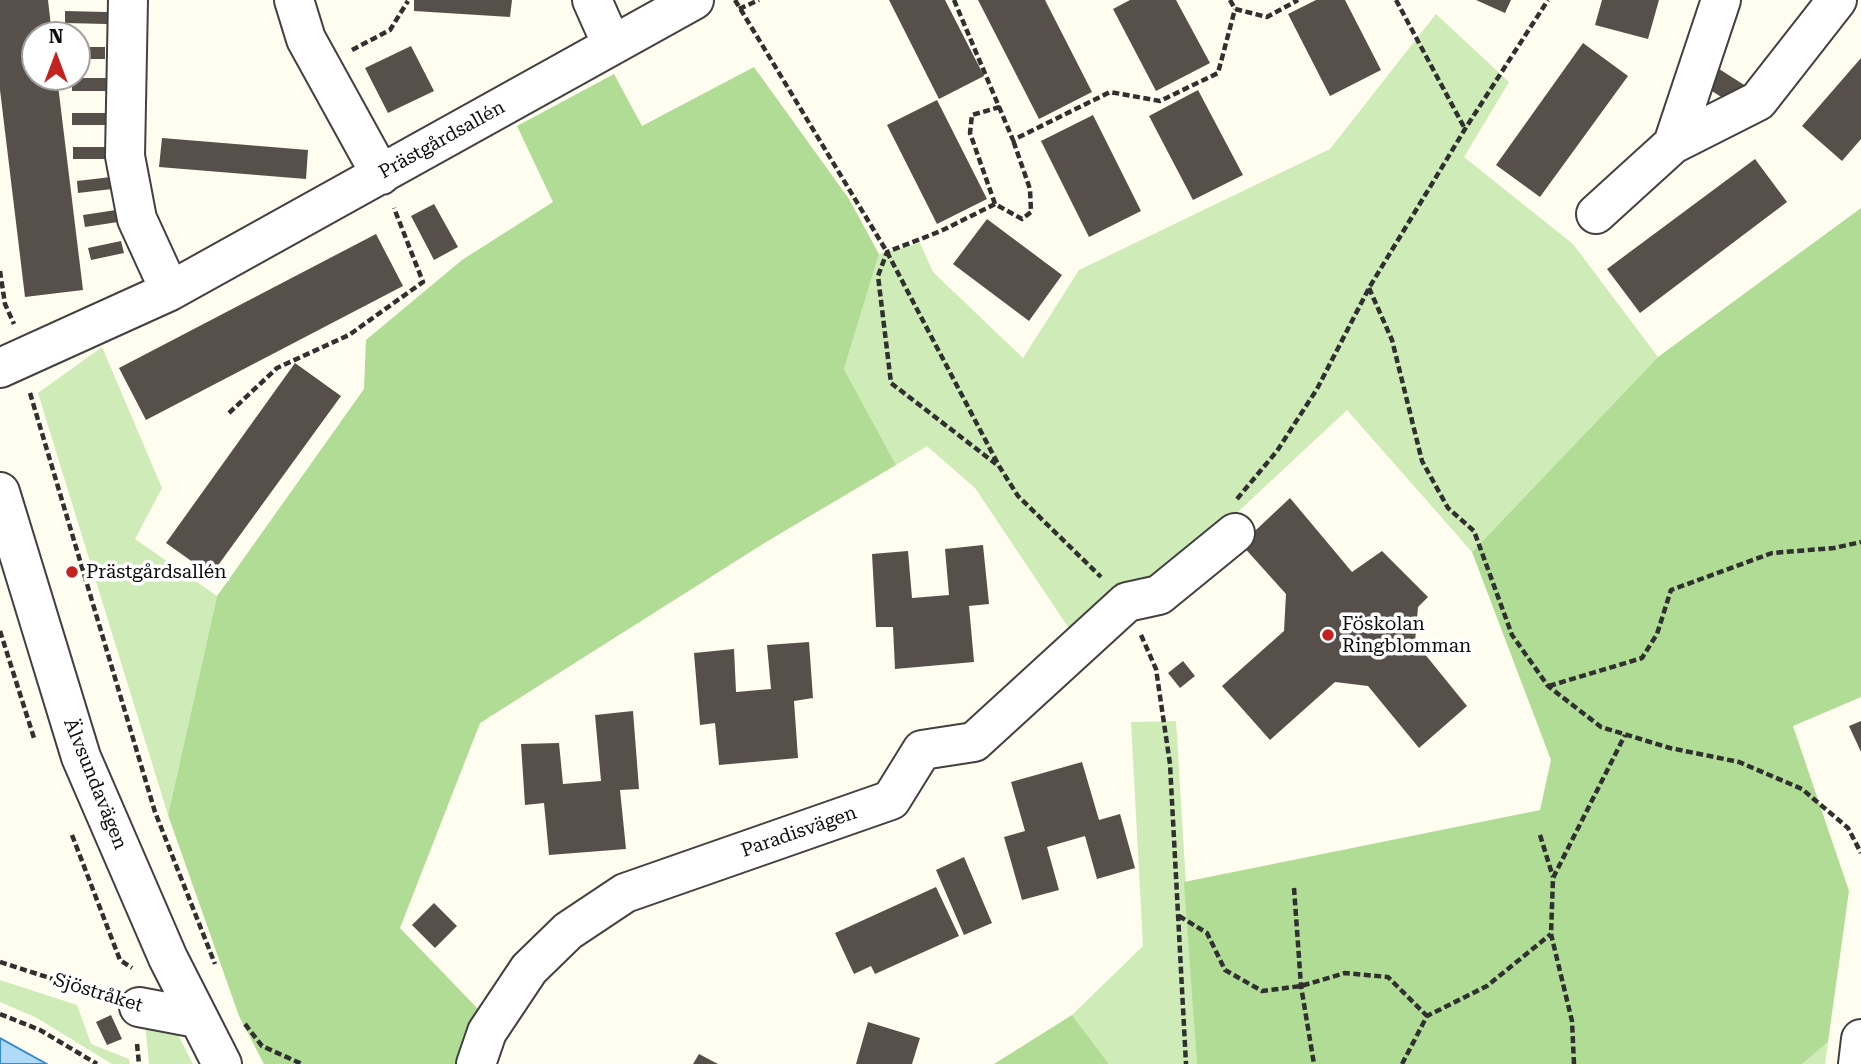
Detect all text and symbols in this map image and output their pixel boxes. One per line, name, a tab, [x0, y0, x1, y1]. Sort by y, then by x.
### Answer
north arrow	[21, 21, 91, 91]
text: N	[49, 25, 63, 48]
street label: Prästgårdsallén	[375, 96, 509, 184]
place label: Prästgårdsallén	[86, 561, 226, 583]
marker: Prästgårdsallén	[64, 564, 80, 580]
place label: Föskolan Ringblomman	[1342, 613, 1471, 657]
marker: Föskolan Ringblomman	[1320, 627, 1336, 643]
street label: Älvsundavägen	[58, 715, 132, 853]
street label: Paradisvägen	[738, 802, 860, 862]
street label: Sjöstråket	[51, 969, 145, 1017]

